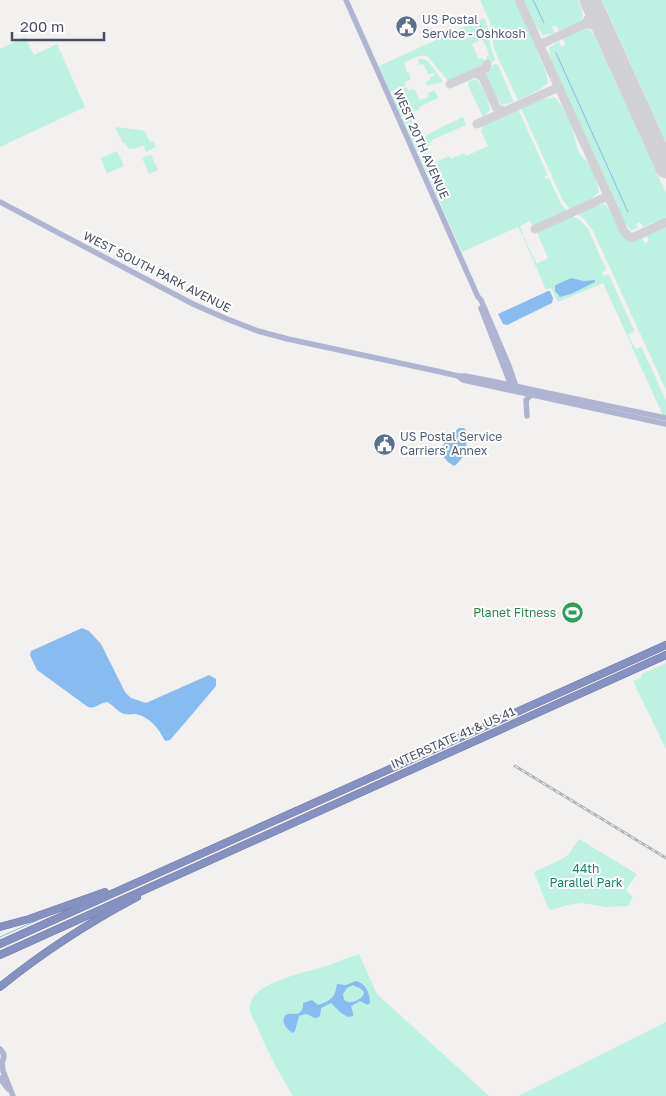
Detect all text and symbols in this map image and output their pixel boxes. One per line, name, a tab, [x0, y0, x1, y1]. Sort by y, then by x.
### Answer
scale bar	[12, 10, 105, 42]
place label: US Postal Service - Oshkosh	[422, 12, 526, 41]
public building icon: US Postal Service - Oshkosh	[394, 15, 418, 39]
text: 200 m	[20, 17, 64, 35]
street label: WEST 20TH AVENUE	[391, 87, 452, 201]
street label: WEST SOUTH PARK AVENUE	[81, 228, 234, 315]
place label: US Postal Service Carriers' Annex	[400, 429, 502, 458]
public building icon: US Postal Service Carriers' Annex	[372, 432, 396, 456]
sports icon: Planet Fitness	[560, 601, 584, 625]
place label: Planet Fitness	[473, 605, 556, 620]
street label: INTERSTATE 41 & US 41	[388, 703, 517, 772]
park label: 44th Parallel Park	[549, 861, 623, 890]

